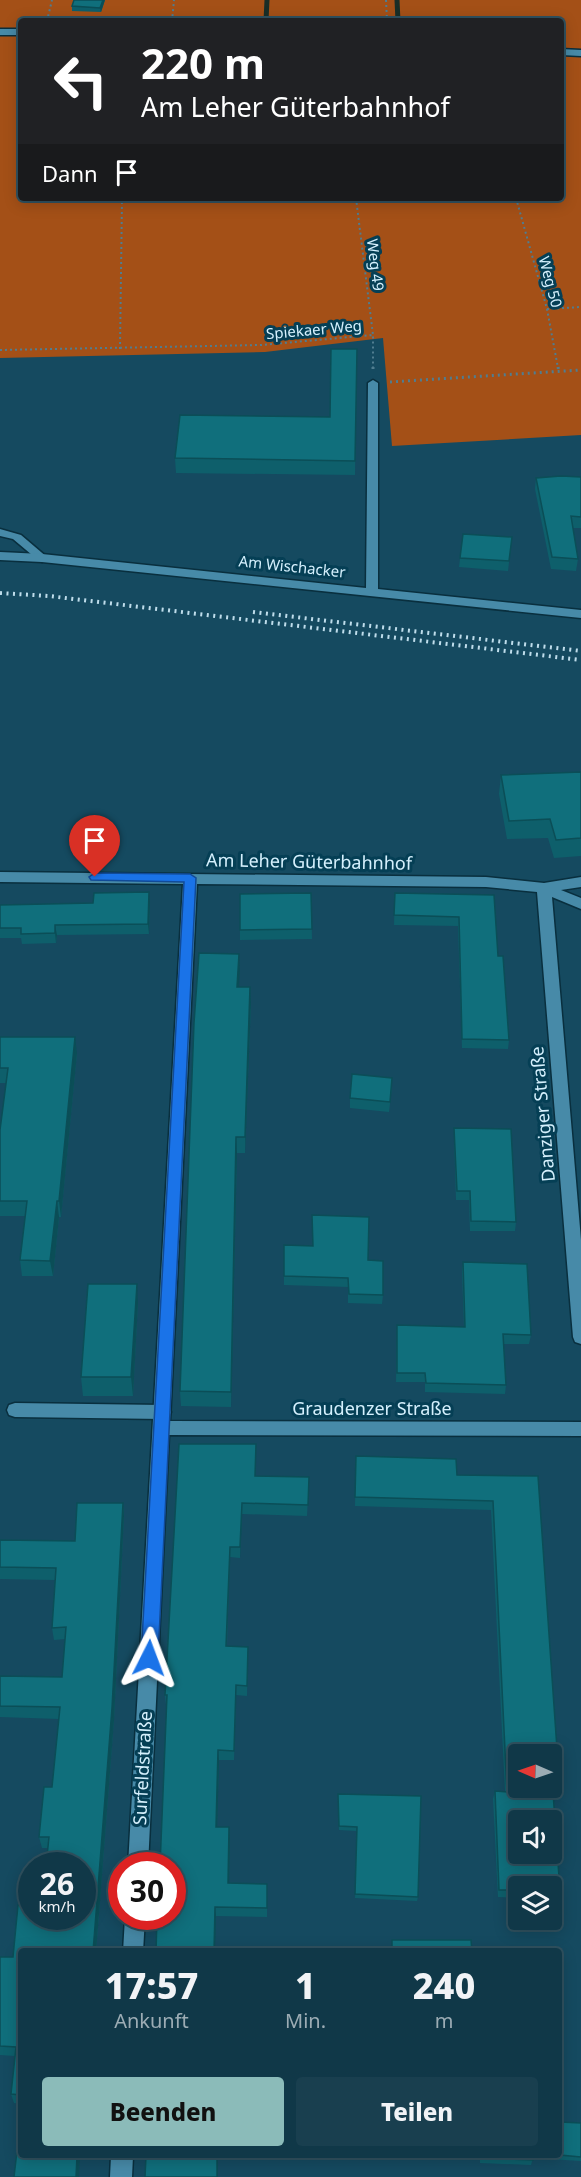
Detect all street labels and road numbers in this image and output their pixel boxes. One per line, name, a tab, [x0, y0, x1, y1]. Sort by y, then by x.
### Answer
street label: Weg 49	[363, 238, 389, 292]
street label: Weg 50	[535, 254, 567, 310]
street label: Spiekaer Weg	[265, 315, 363, 343]
street label: Am Wischacker	[238, 550, 346, 582]
street label: Am Leher Güterbahnhof	[206, 847, 413, 875]
street label: Danziger Straße	[524, 1045, 560, 1183]
street label: Graudenzer Straße	[292, 1396, 452, 1420]
street label: Surfeldstraße	[127, 1710, 157, 1826]

